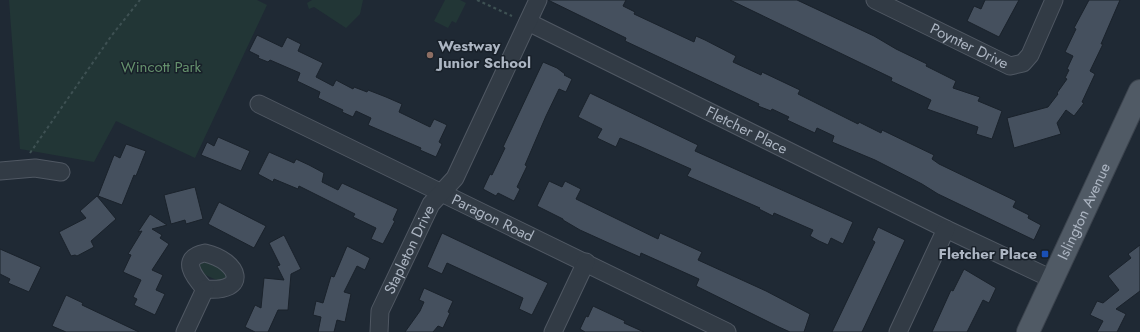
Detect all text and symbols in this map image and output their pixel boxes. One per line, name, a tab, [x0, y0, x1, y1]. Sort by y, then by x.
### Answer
street label: Poynter Drive	[926, 18, 1012, 75]
place label: Westway Junior School	[435, 35, 531, 74]
marker: Westway Junior School	[425, 50, 435, 60]
park label: Wincott Park	[121, 56, 202, 78]
street label: Fletcher Place	[702, 101, 791, 160]
street label: Islington Avenue	[1052, 159, 1116, 263]
street label: Paragon Road	[448, 189, 538, 247]
street label: Stapleton Drive	[379, 201, 440, 298]
place label: Fletcher Place	[939, 243, 1037, 265]
marker: Fletcher Place	[1040, 249, 1050, 259]

